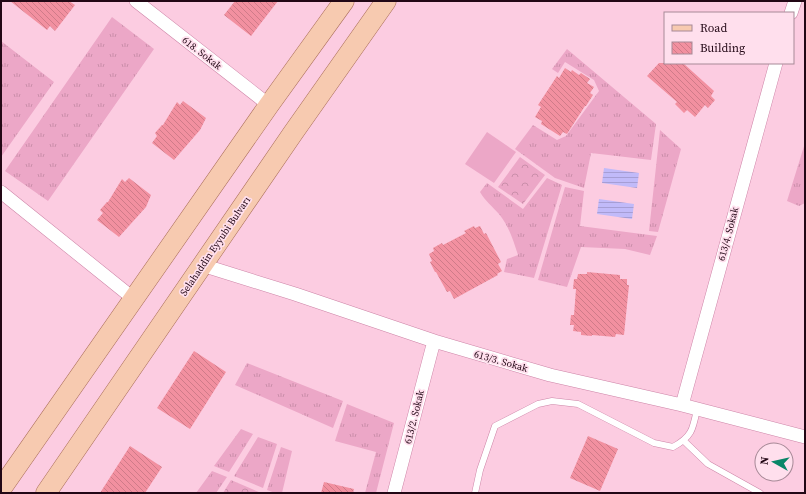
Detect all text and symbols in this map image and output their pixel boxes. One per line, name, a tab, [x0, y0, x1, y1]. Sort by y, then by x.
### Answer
legend	[664, 12, 794, 64]
text: Road	[700, 20, 727, 36]
street label: 618. Sokak	[180, 33, 225, 73]
text: Building	[700, 40, 745, 56]
street label: Selahaddin Eyyubi Bulvarı	[177, 194, 253, 298]
street label: 613/4. Sokak	[715, 205, 742, 262]
street label: 613/3. Sokak	[473, 347, 530, 375]
street label: 613/2. Sokak	[401, 388, 427, 445]
north arrow	[754, 442, 794, 482]
text: N	[757, 456, 773, 466]

